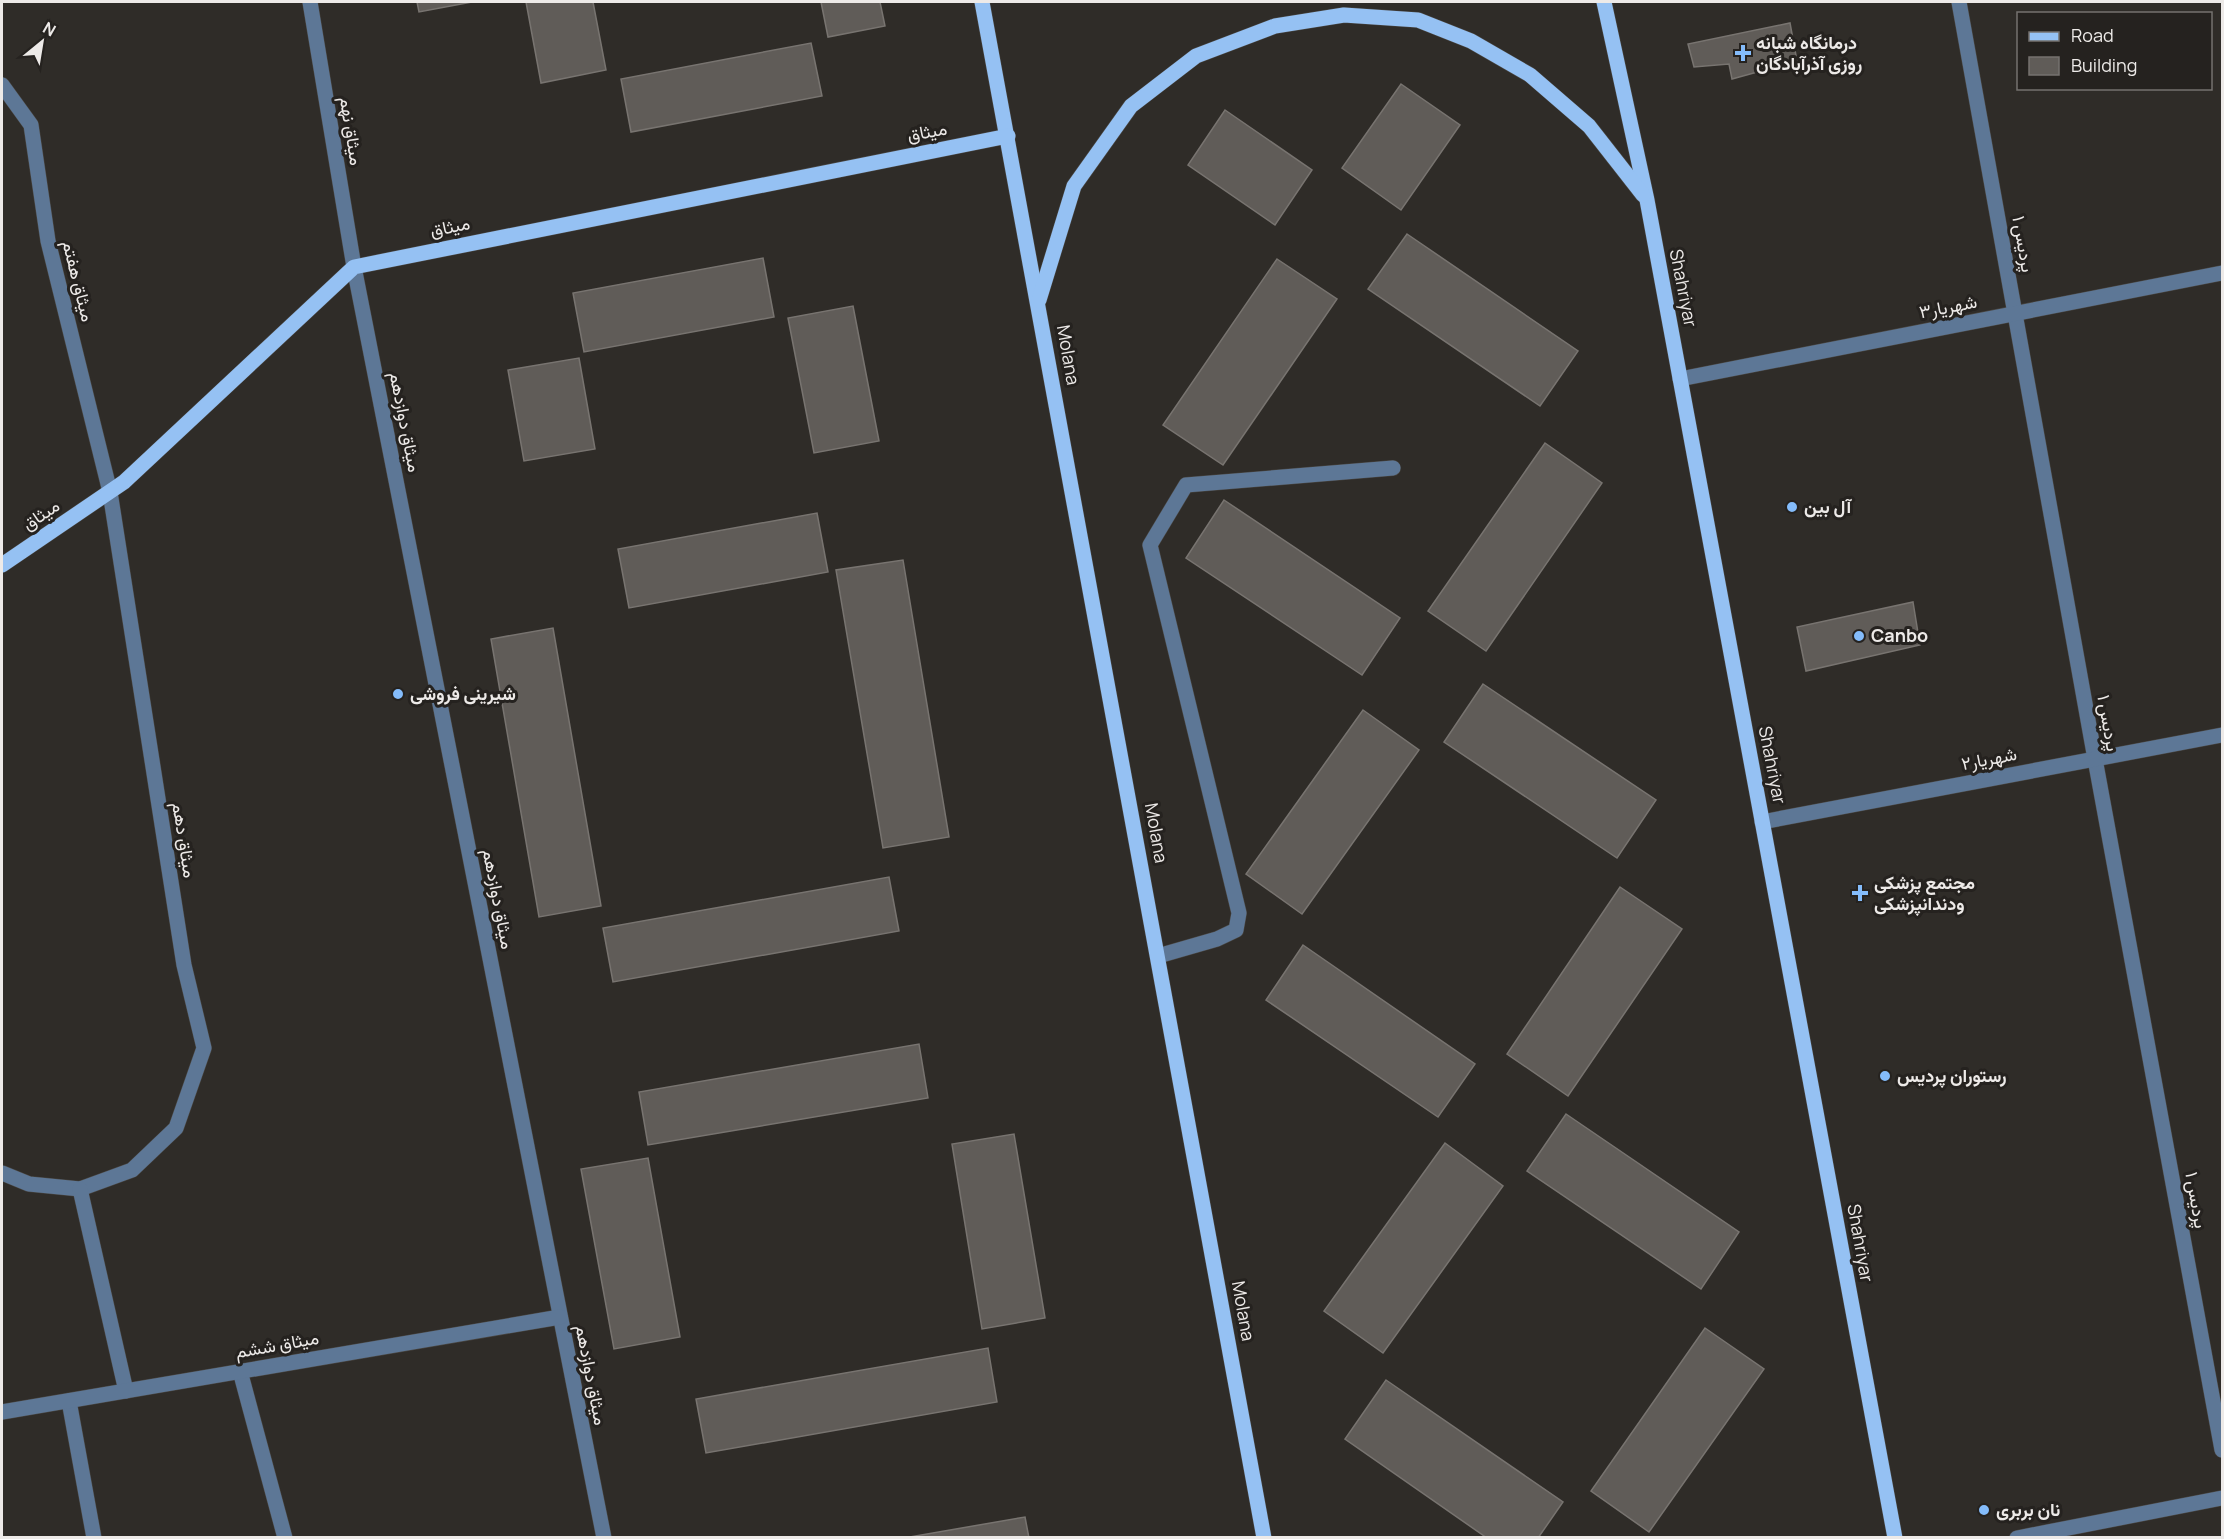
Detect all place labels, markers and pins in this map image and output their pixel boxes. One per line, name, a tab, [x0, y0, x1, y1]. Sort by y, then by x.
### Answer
place label: درمانگاه شبانه روزی آذرآبادگان	[1756, 30, 1862, 75]
marker: درمانگاه شبانه روزی آذرآبادگان	[1734, 44, 1752, 62]
place label: آل بین	[1804, 494, 1853, 518]
marker: آل بین	[1785, 500, 1799, 514]
place label: Canbo	[1871, 623, 1928, 647]
marker: Canbo	[1852, 629, 1866, 643]
place label: شیرینی فروشی	[410, 681, 516, 705]
marker: شیرینی فروشی	[391, 687, 405, 701]
place label: مجتمع پزشکی ودندانپزشکی	[1874, 870, 1975, 916]
marker: مجتمع پزشکی ودندانپزشکی	[1851, 884, 1869, 902]
place label: رستوران پردیس	[1897, 1063, 2006, 1088]
marker: رستوران پردیس	[1878, 1069, 1892, 1083]
place label: نان بربری	[1996, 1497, 2060, 1521]
marker: نان بربری	[1977, 1503, 1991, 1517]

